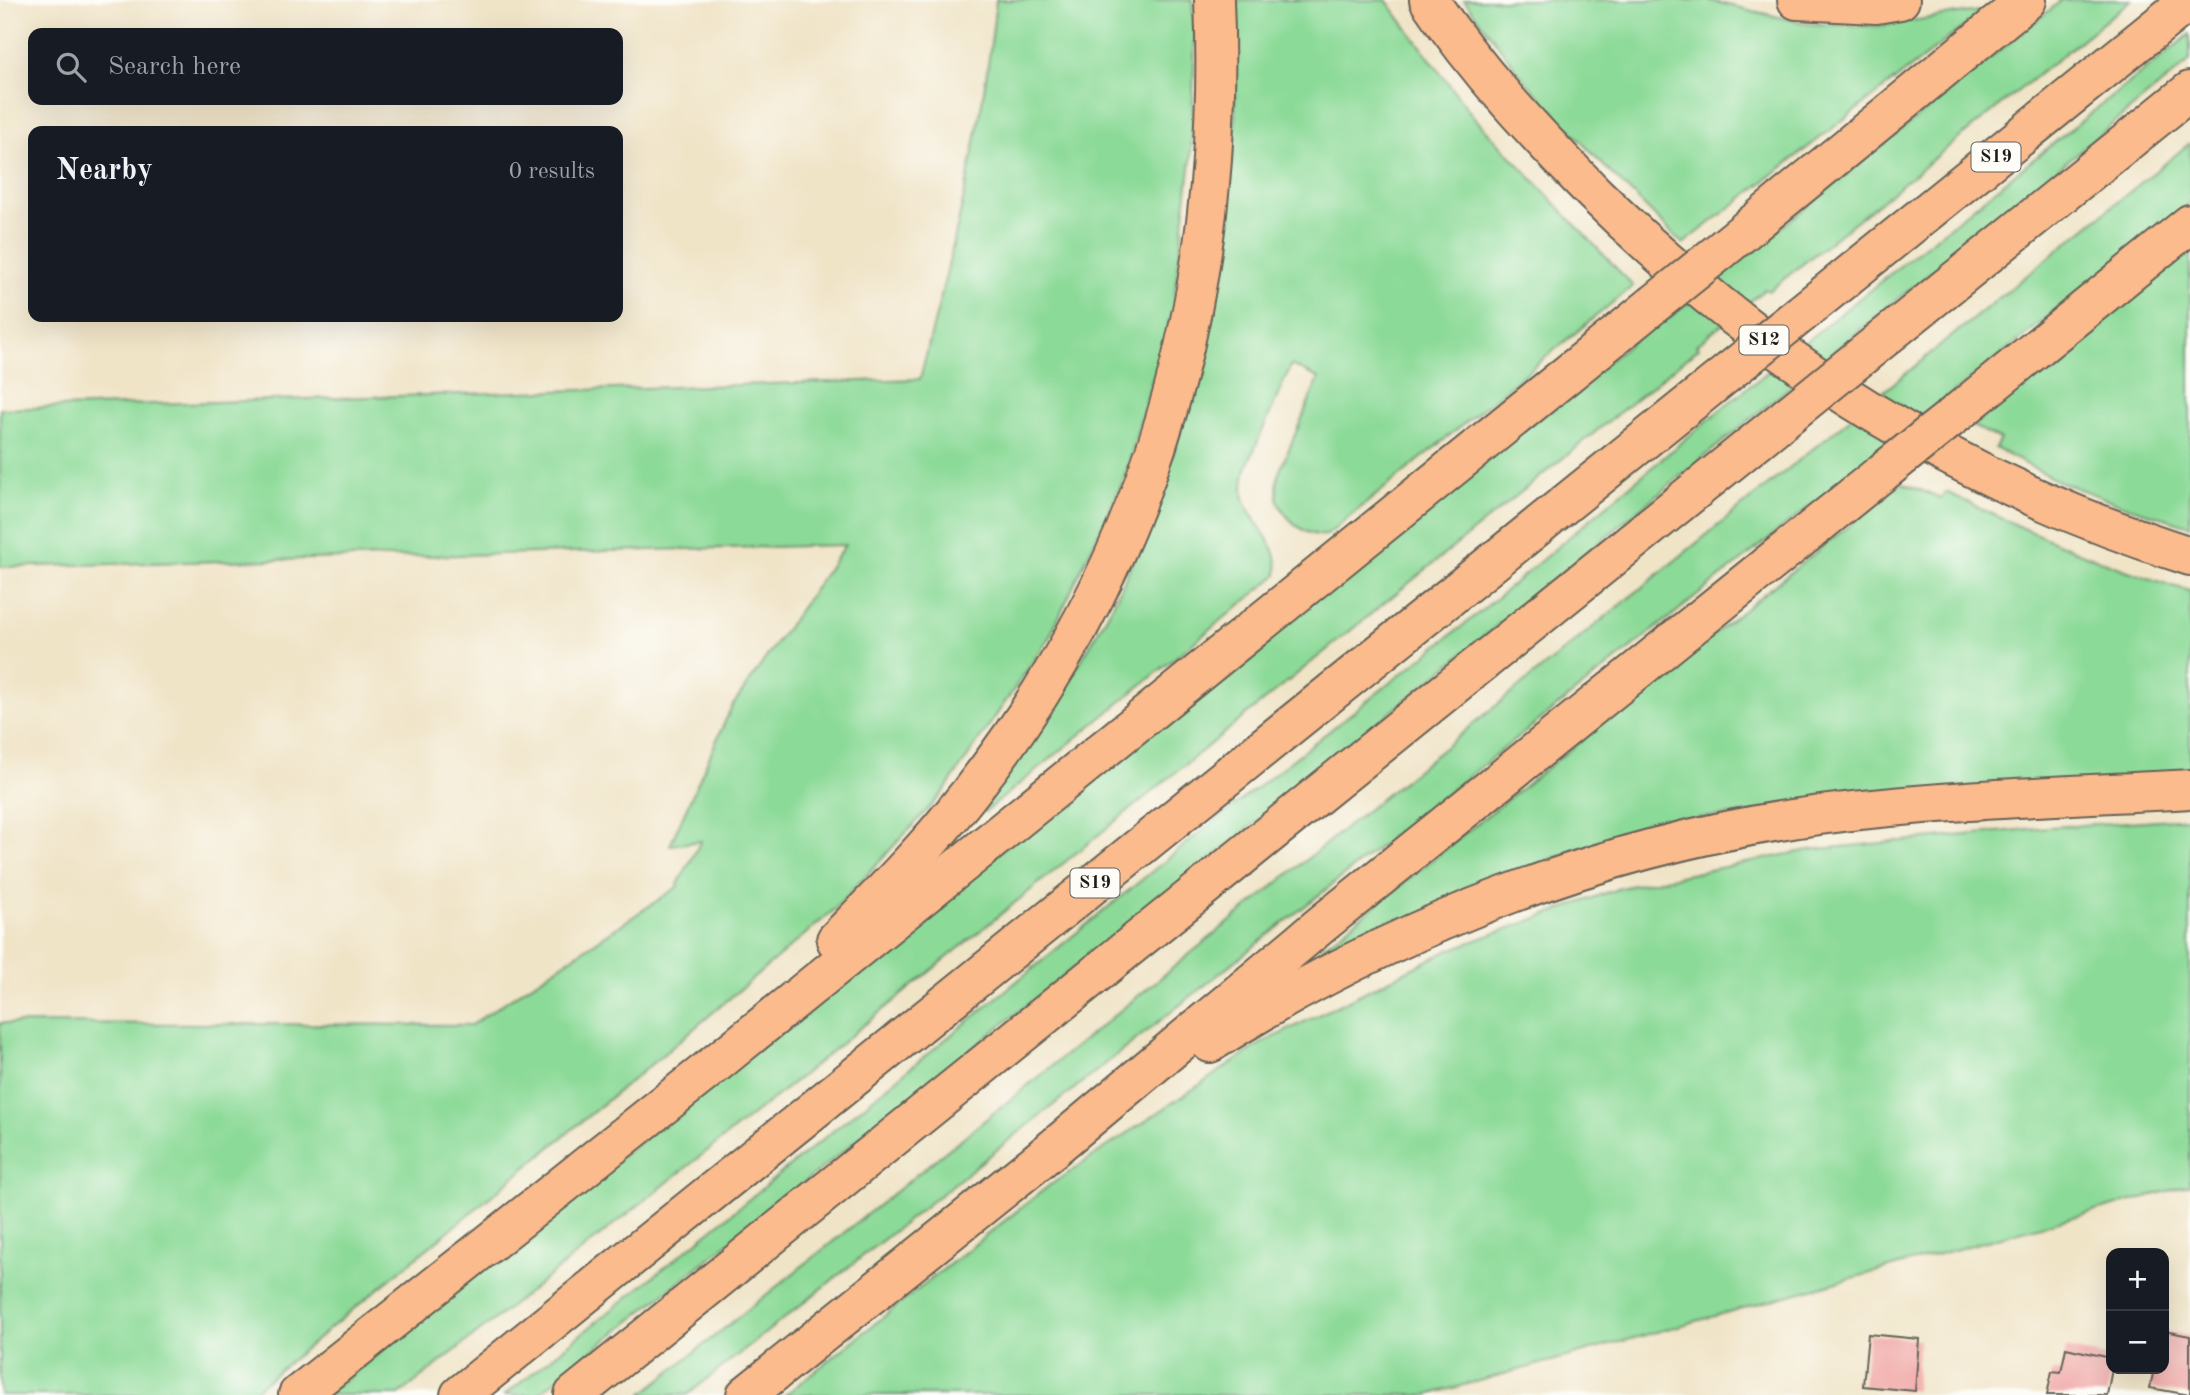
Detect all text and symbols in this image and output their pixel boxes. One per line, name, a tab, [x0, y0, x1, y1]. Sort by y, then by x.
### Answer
search box	[28, 28, 623, 105]
icon: search	[52, 48, 90, 86]
text: Search here	[108, 54, 241, 80]
road number: S19	[1972, 142, 2021, 172]
text: Nearby	[56, 156, 153, 186]
text: 0 results	[509, 160, 595, 183]
road number: S12	[1740, 326, 1788, 354]
road number: S19	[1070, 868, 1120, 898]
map controls	[2106, 1248, 2169, 1374]
button: +	[2106, 1248, 2169, 1311]
button: −	[2106, 1311, 2169, 1374]

